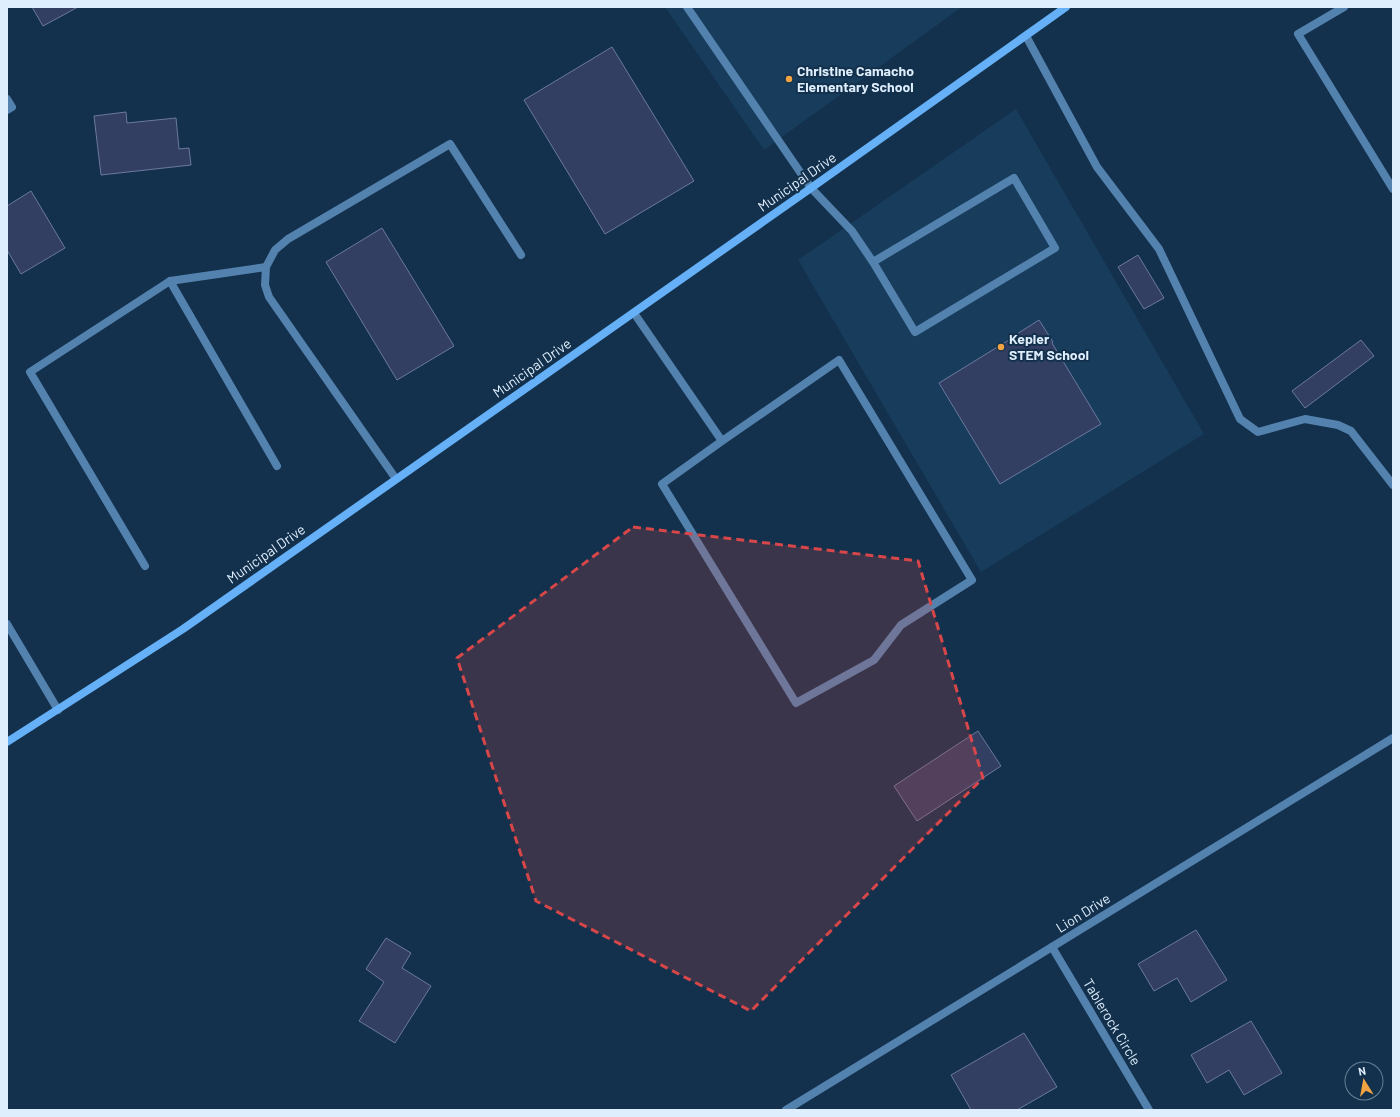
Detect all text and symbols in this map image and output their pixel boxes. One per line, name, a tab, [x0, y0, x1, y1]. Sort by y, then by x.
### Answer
place label: Christine Camacho Elementary School	[797, 62, 914, 95]
marker: Christine Camacho Elementary School	[784, 74, 794, 84]
street label: Municipal Drive	[754, 148, 839, 215]
place label: Kepler STEM School	[1009, 330, 1089, 363]
street label: Municipal Drive	[489, 334, 574, 401]
marker: Kepler STEM School	[996, 342, 1006, 352]
street label: Municipal Drive	[223, 520, 308, 587]
street label: Lion Drive	[1052, 889, 1113, 936]
street label: Tablerock Circle	[1080, 975, 1145, 1068]
north arrow	[1344, 1061, 1384, 1101]
text: N	[1357, 1064, 1367, 1078]

